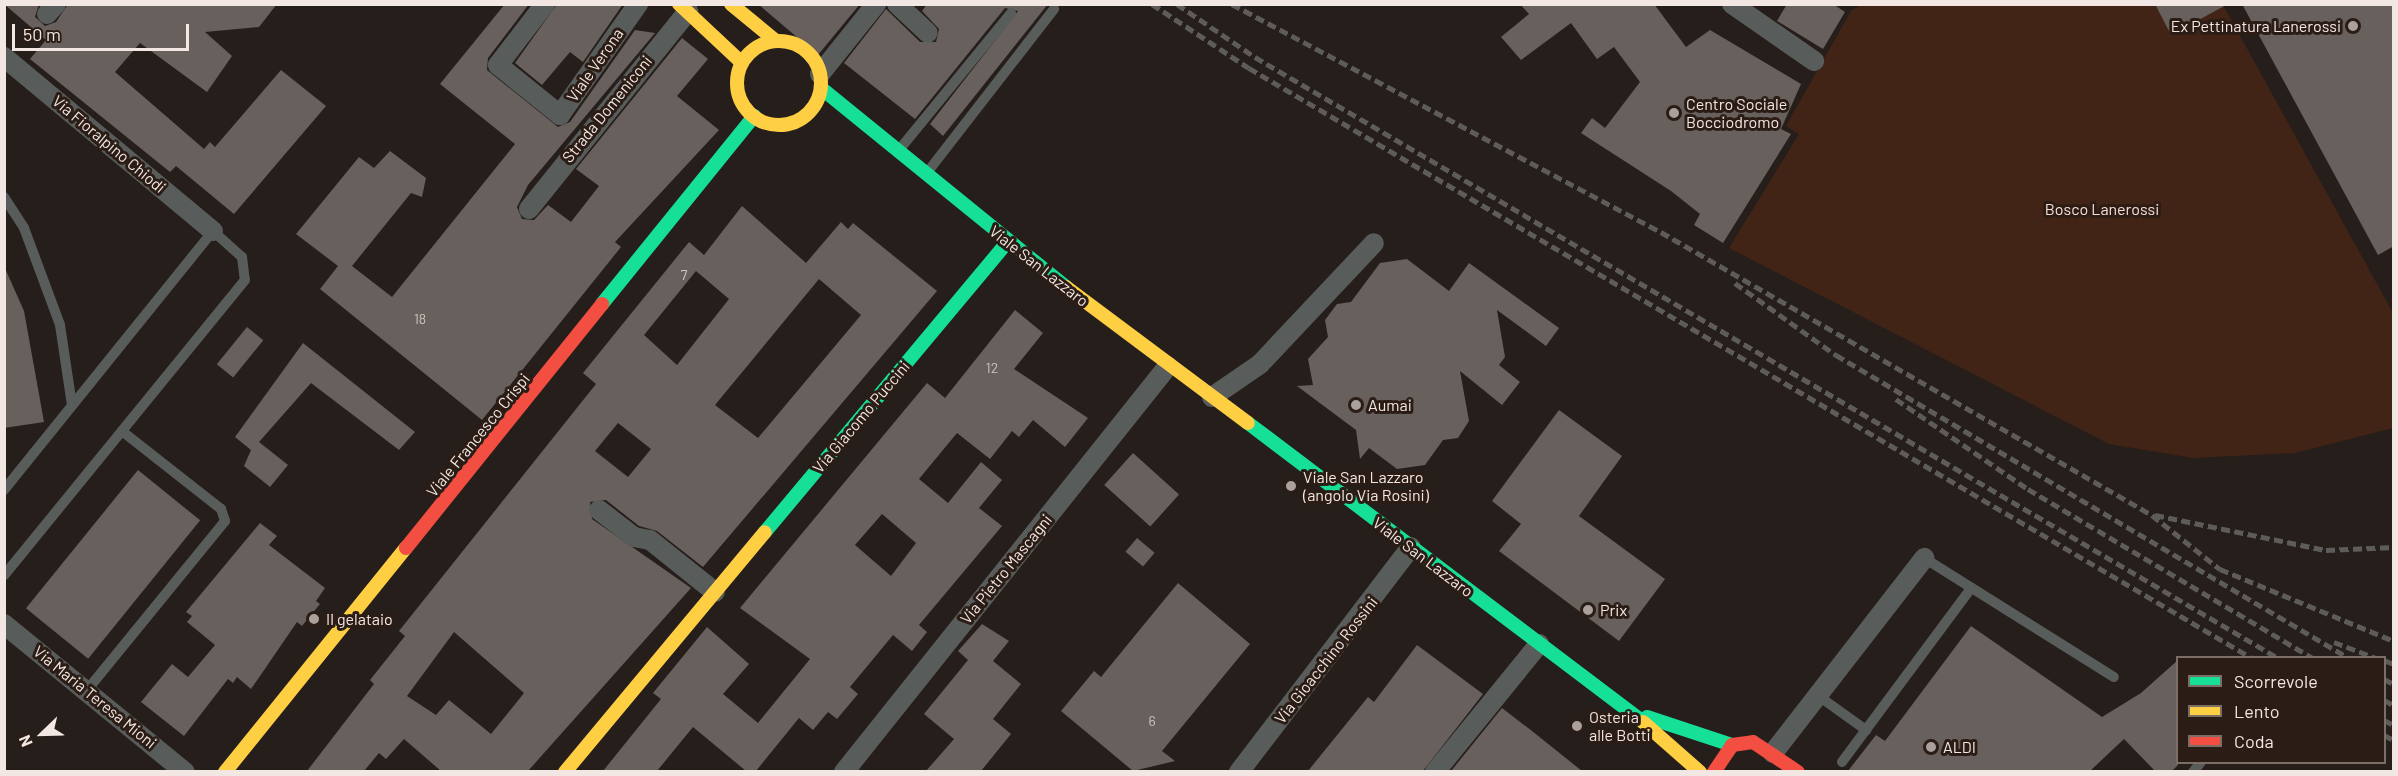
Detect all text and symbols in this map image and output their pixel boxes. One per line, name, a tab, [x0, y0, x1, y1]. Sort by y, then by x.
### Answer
scale bar	[15, 12, 192, 50]
place label: Ex Pettinatura Lanerossi	[2171, 16, 2341, 36]
marker: Ex Pettinatura Lanerossi	[2346, 19, 2360, 33]
text: 50 m	[23, 23, 61, 45]
street label: Viale Verona	[563, 24, 627, 106]
street label: Strada Domeniconi	[558, 52, 656, 166]
street label: Via Fioralpino Chiodi	[49, 91, 169, 197]
place label: Centro Sociale Bocciodromo	[1686, 94, 1787, 132]
marker: Centro Sociale Bocciodromo	[1667, 106, 1681, 120]
park label: Bosco Lanerossi	[2045, 199, 2159, 219]
street label: Viale San Lazzaro	[986, 221, 1092, 311]
house number: 7	[681, 267, 687, 283]
house number: 18	[414, 311, 426, 327]
street label: Via Giacomo Puccini	[809, 357, 913, 477]
house number: 12	[986, 360, 998, 376]
street label: Viale Francesco Crispi	[422, 369, 534, 501]
place label: Aumai	[1368, 395, 1412, 415]
marker: Aumai	[1349, 398, 1363, 412]
place label: Viale San Lazzaro (angolo Via Rosini)	[1303, 467, 1429, 505]
marker: Viale San Lazzaro (angolo Via Rosini)	[1284, 479, 1298, 493]
street label: Via Pietro Mascagni	[956, 510, 1056, 628]
street label: Viale San Lazzaro	[1369, 513, 1477, 601]
street label: Via Gioacchino Rossini	[1270, 593, 1382, 727]
place label: Prix	[1600, 600, 1627, 620]
marker: Prix	[1581, 603, 1595, 617]
place label: Il gelataio	[326, 609, 393, 629]
marker: Il gelataio	[307, 612, 321, 626]
street label: Via Maria Teresa Mioni	[30, 642, 160, 752]
legend	[2176, 656, 2386, 764]
text: Scorrevole	[2234, 670, 2318, 692]
text: Lento	[2234, 700, 2280, 722]
north arrow	[12, 704, 72, 764]
place label: Osteria alle Botti	[1589, 707, 1651, 745]
house number: 6	[1148, 713, 1156, 729]
marker: Osteria alle Botti	[1570, 719, 1584, 733]
text: Coda	[2234, 730, 2274, 752]
text: N	[14, 733, 36, 750]
place label: ALDI	[1943, 737, 1976, 757]
marker: ALDI	[1924, 740, 1938, 754]

